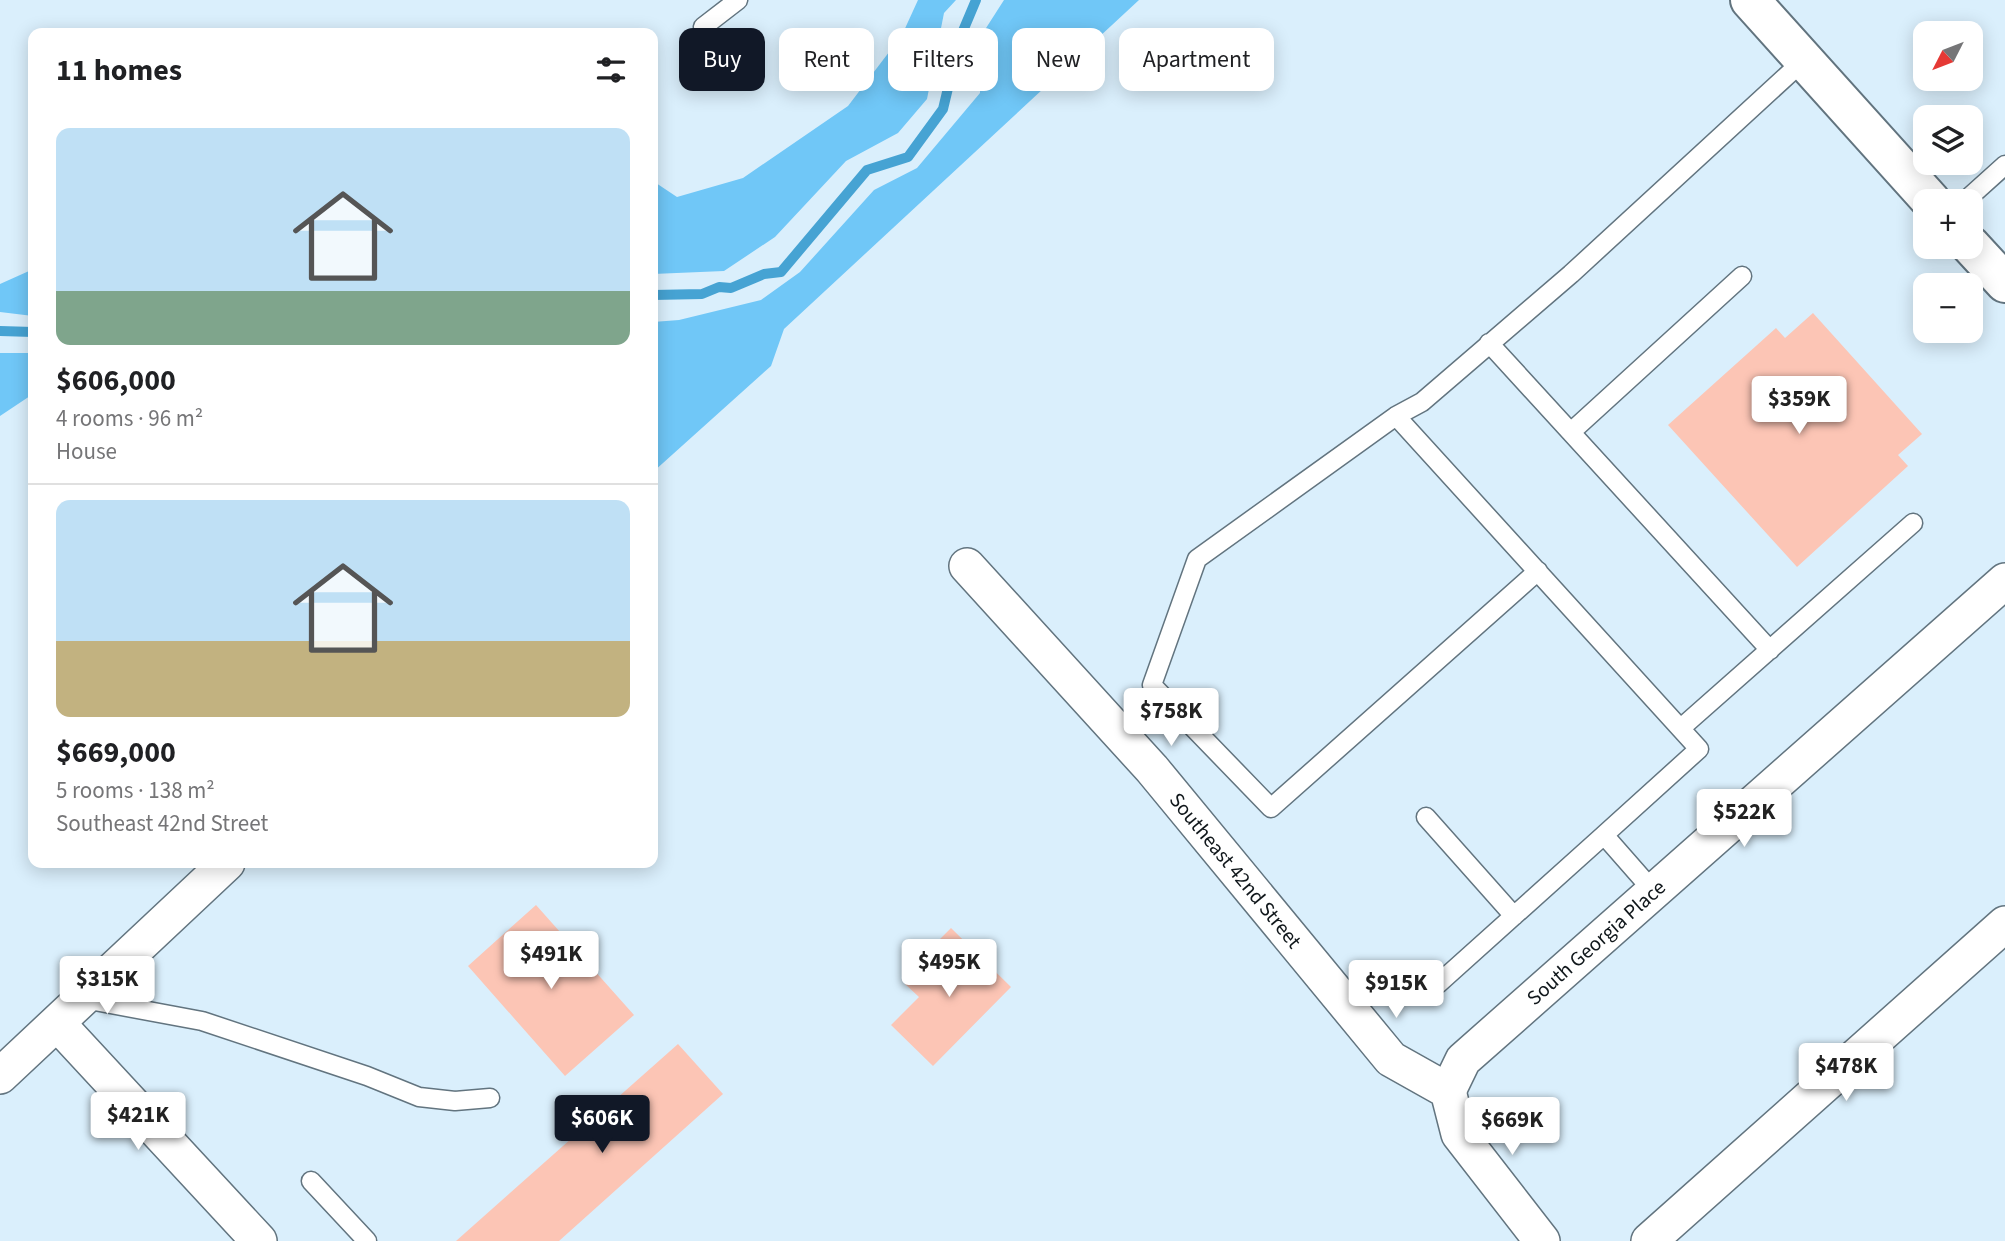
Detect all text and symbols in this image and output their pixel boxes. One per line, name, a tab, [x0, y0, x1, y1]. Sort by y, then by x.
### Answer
north arrow	[1913, 21, 1983, 91]
map controls	[1913, 21, 1983, 343]
chip: Buy	[679, 28, 765, 91]
chip: Rent	[779, 28, 874, 91]
chip: Filters	[888, 28, 998, 91]
chip: New	[1012, 28, 1105, 91]
chip: Apartment	[1119, 28, 1274, 91]
text: 11 homes	[56, 49, 182, 92]
icon: filters	[592, 51, 630, 89]
button: layers	[1913, 105, 1983, 175]
icon: home	[280, 173, 406, 299]
button: +	[1913, 189, 1983, 259]
button: −	[1913, 273, 1983, 343]
text: $606,000	[56, 359, 176, 402]
pin: $359K	[1750, 376, 1848, 436]
text: $359K	[1768, 382, 1830, 415]
text: 4 rooms · 96 m²	[56, 402, 203, 435]
text: House	[56, 435, 117, 468]
icon: home	[280, 545, 406, 671]
pin: $758K	[1122, 688, 1220, 748]
text: $758K	[1140, 694, 1202, 727]
text: $669,000	[56, 731, 176, 774]
text: 5 rooms · 138 m²	[56, 774, 215, 807]
street label: Southeast 42nd Street	[1162, 786, 1309, 955]
pin: $522K	[1695, 790, 1793, 849]
text: $522K	[1713, 795, 1775, 828]
text: Southeast 42nd Street	[56, 807, 268, 840]
street label: South Georgia Place	[1520, 873, 1672, 1012]
pin: $491K	[502, 932, 600, 991]
text: $491K	[520, 937, 582, 970]
pin: $495K	[900, 940, 998, 999]
text: $495K	[918, 945, 980, 978]
pin: $315K	[58, 956, 156, 1016]
pin: $915K	[1347, 960, 1445, 1020]
text: $315K	[76, 962, 138, 995]
text: $915K	[1365, 966, 1427, 999]
pin: $478K	[1797, 1044, 1895, 1103]
text: $478K	[1815, 1049, 1877, 1082]
pin: $421K	[89, 1092, 187, 1152]
pin: $606K	[553, 1096, 651, 1155]
text: $421K	[107, 1098, 169, 1131]
pin: $669K	[1463, 1098, 1561, 1157]
text: $606K	[571, 1101, 633, 1134]
text: $669K	[1481, 1103, 1543, 1136]

